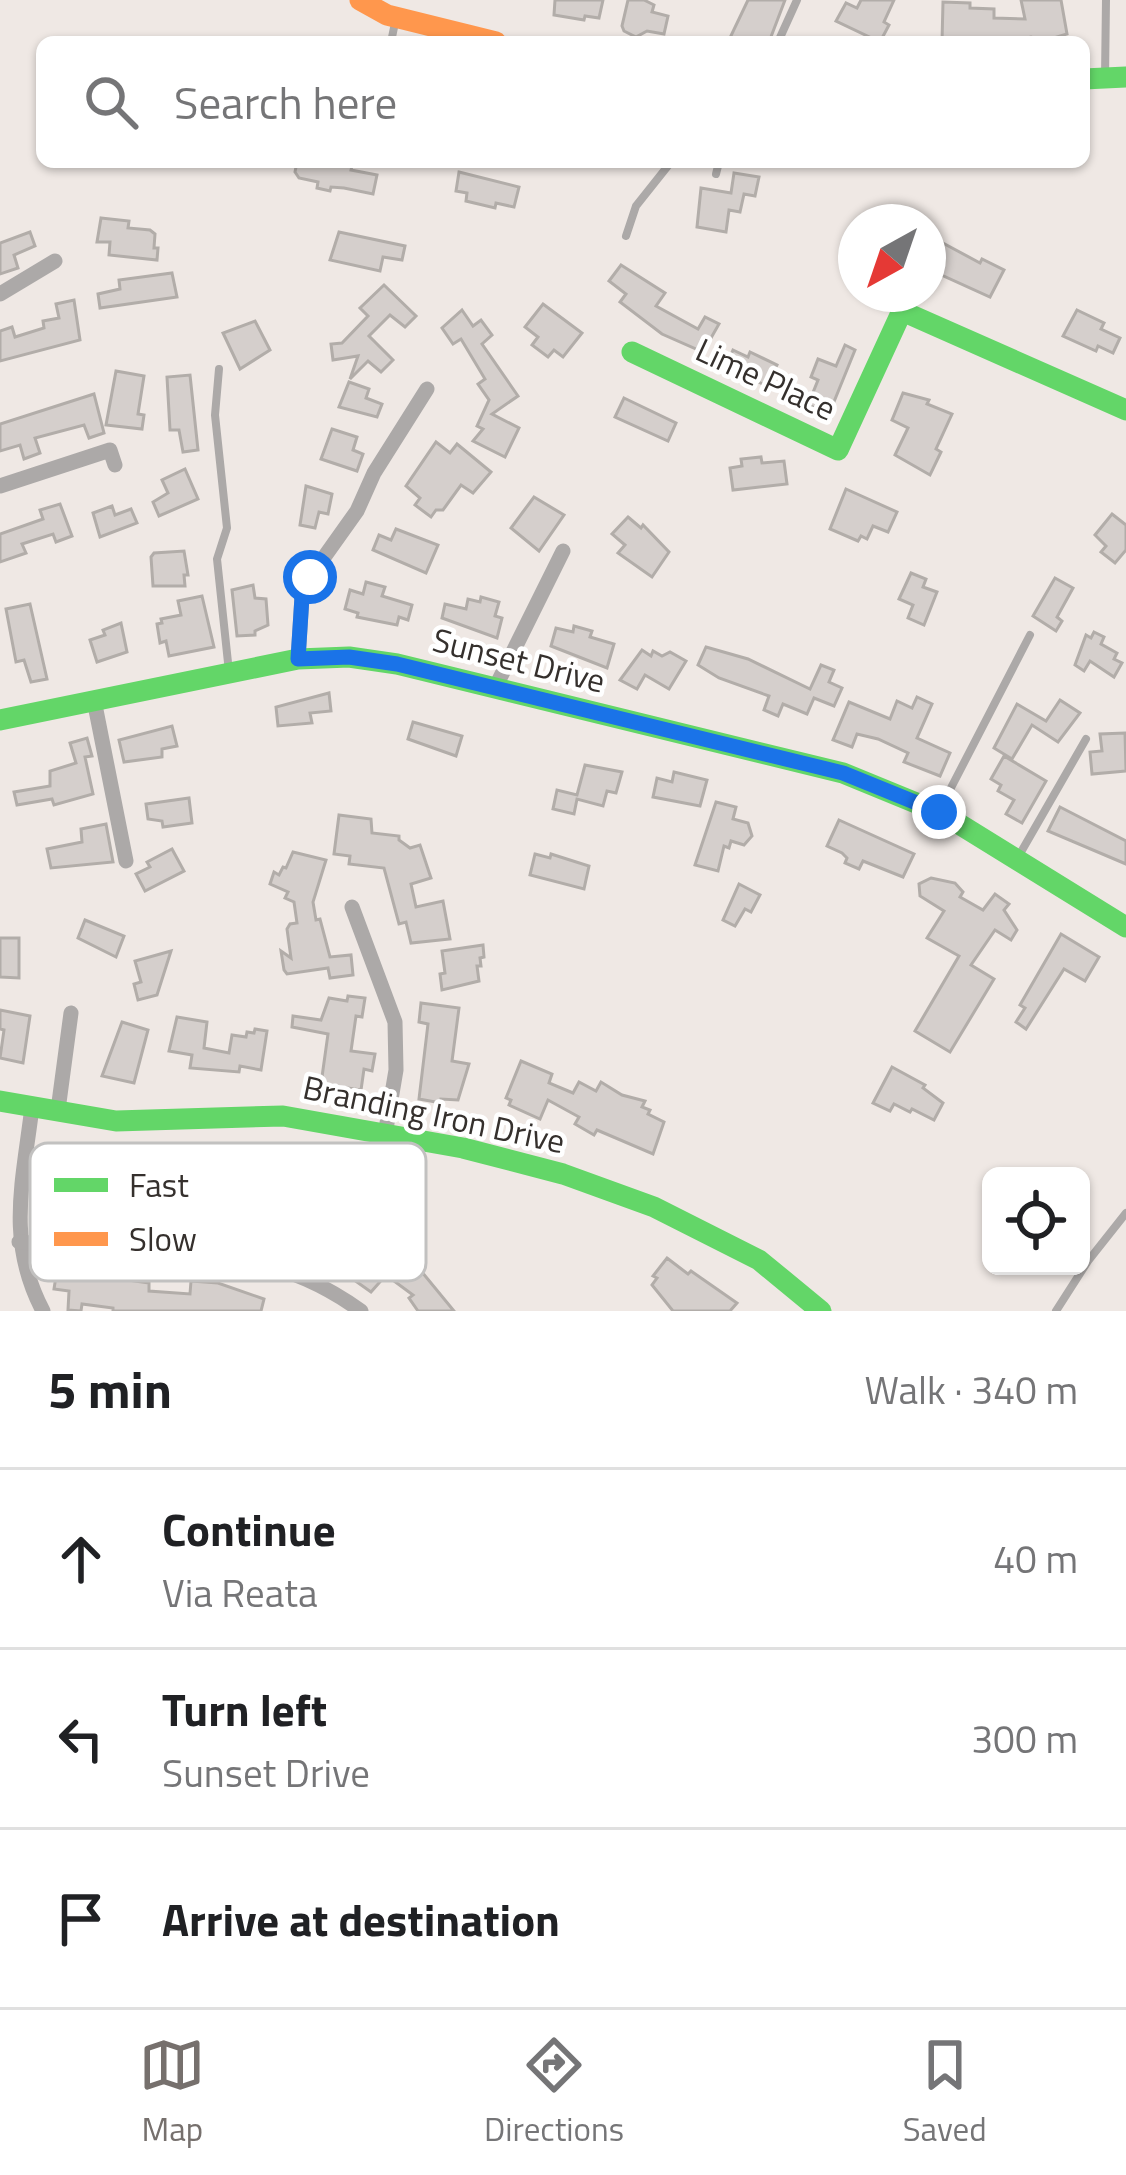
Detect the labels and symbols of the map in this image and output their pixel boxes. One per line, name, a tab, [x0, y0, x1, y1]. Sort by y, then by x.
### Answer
north arrow	[838, 204, 946, 312]
street label: Lime Place	[688, 325, 844, 433]
route start	[283, 550, 337, 604]
street label: Sunset Drive	[428, 614, 610, 706]
route end	[912, 785, 966, 839]
street label: Branding Iron Drive	[299, 1062, 569, 1166]
legend	[30, 1143, 426, 1281]
text: Fast	[129, 1160, 189, 1210]
text: Slow	[129, 1214, 197, 1264]

